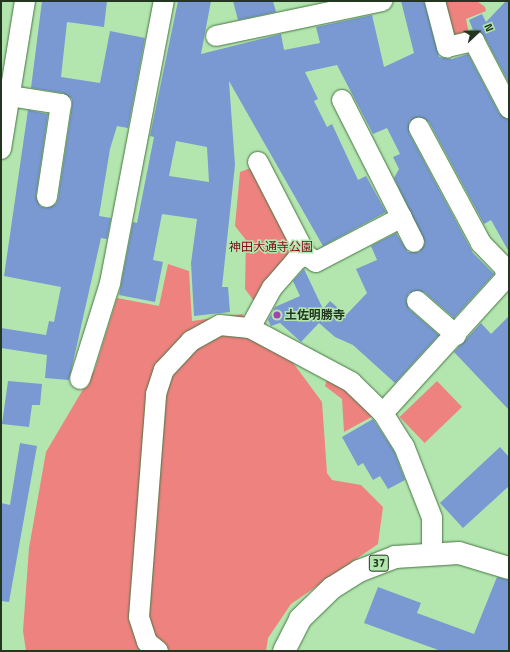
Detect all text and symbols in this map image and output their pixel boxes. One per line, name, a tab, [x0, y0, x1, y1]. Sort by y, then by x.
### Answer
north arrow	[458, 12, 498, 52]
text: N	[480, 21, 498, 34]
park label: 神田大通寺公園	[229, 240, 313, 254]
place label: 土佐明勝寺	[285, 308, 345, 322]
marker: 土佐明勝寺	[272, 310, 282, 320]
road number: 37	[368, 554, 390, 572]

